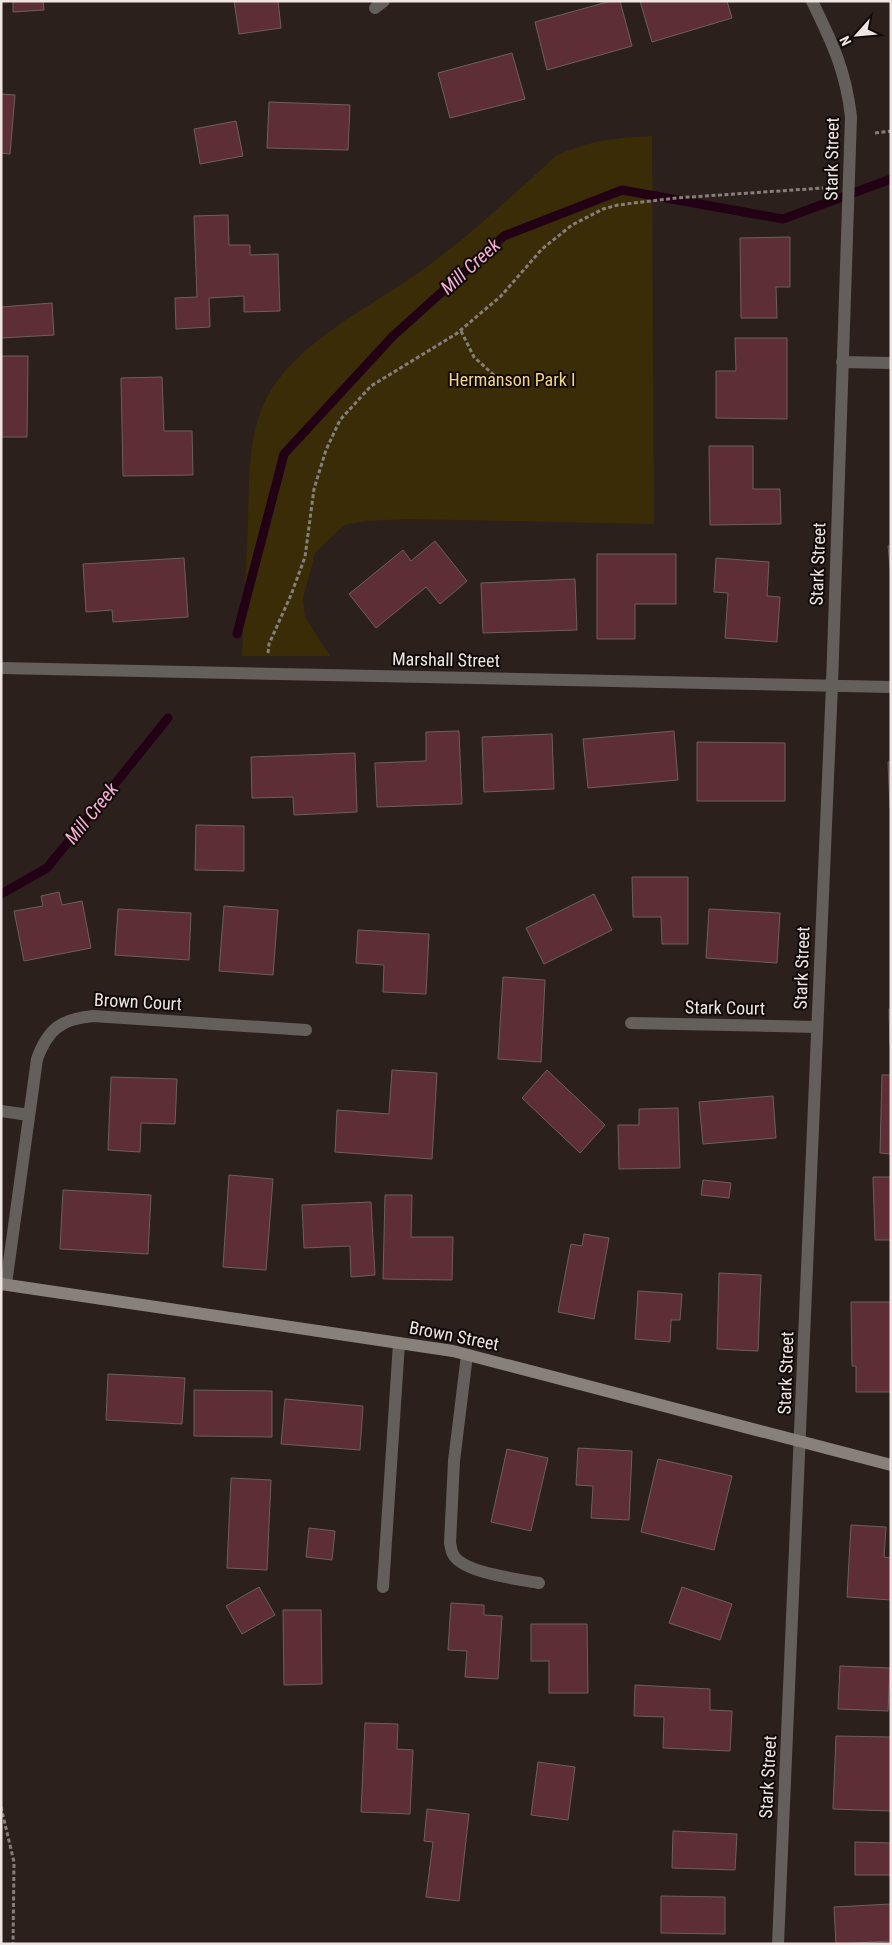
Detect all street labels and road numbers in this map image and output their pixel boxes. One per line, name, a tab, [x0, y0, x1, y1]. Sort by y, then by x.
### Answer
street label: Stark Street	[820, 117, 843, 201]
street label: Stark Street	[806, 522, 829, 606]
street label: Marshall Street	[392, 648, 500, 671]
street label: Stark Street	[790, 926, 813, 1010]
street label: Brown Court	[94, 989, 182, 1014]
street label: Stark Court	[685, 996, 765, 1019]
street label: Brown Street	[407, 1317, 501, 1354]
street label: Stark Street	[774, 1331, 797, 1415]
street label: Stark Street	[755, 1735, 780, 1819]

